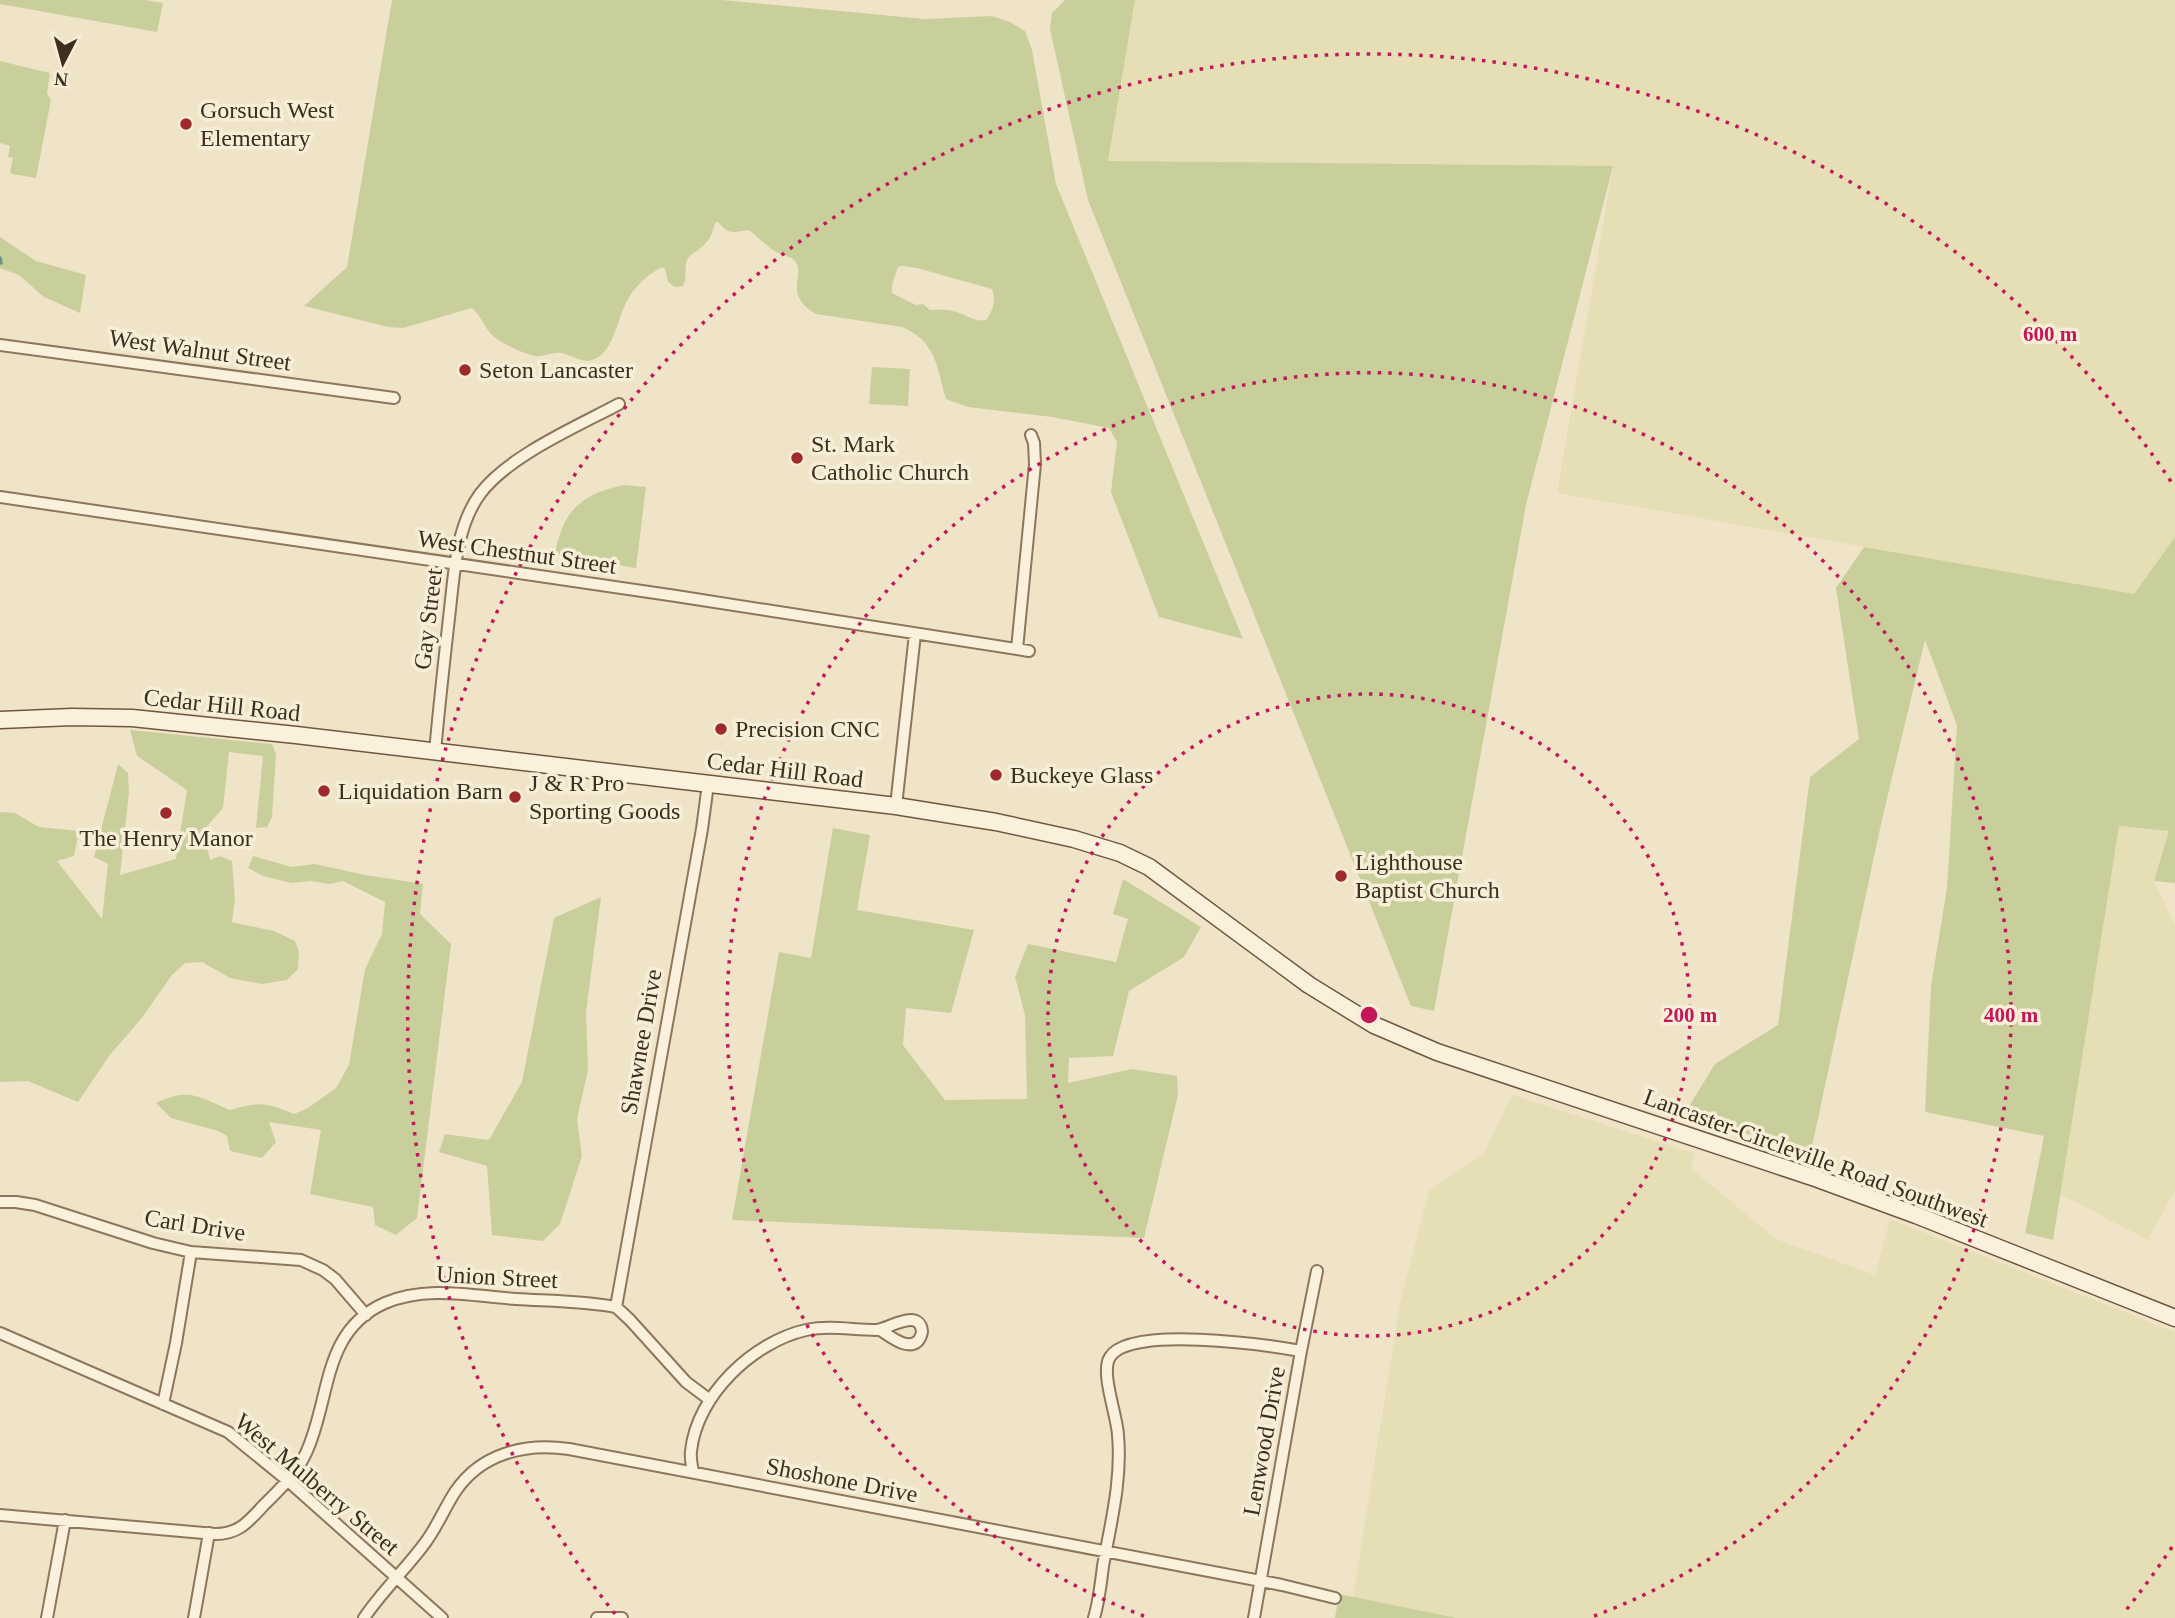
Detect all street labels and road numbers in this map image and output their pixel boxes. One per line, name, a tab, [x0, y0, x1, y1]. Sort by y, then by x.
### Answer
street label: West Walnut Street	[107, 324, 293, 376]
street label: West Chestnut Street	[416, 525, 619, 579]
street label: Gay Street	[409, 566, 447, 671]
street label: Cedar Hill Road	[142, 684, 302, 726]
street label: Cedar Hill Road	[705, 748, 865, 792]
street label: Shawnee Drive	[615, 967, 667, 1117]
street label: Lancaster-Circleville Road Southwest	[1640, 1083, 1992, 1233]
street label: Carl Drive	[143, 1204, 247, 1246]
street label: Union Street	[435, 1261, 559, 1293]
street label: Lenwood Drive	[1238, 1364, 1290, 1518]
street label: West Mulberry Street	[230, 1408, 405, 1560]
street label: Shoshone Drive	[764, 1453, 920, 1507]

